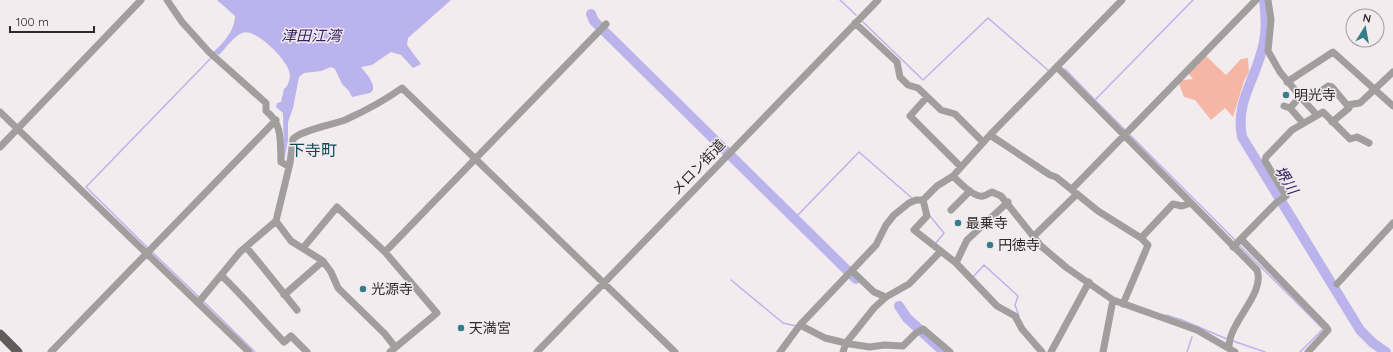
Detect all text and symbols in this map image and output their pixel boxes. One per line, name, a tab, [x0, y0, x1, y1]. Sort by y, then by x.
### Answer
scale bar	[10, 8, 94, 34]
north arrow	[1345, 8, 1385, 48]
text: N	[1362, 11, 1372, 26]
text: 100 m	[16, 14, 49, 29]
water label: 津田江湾	[281, 26, 344, 45]
place label: 明光寺	[1294, 86, 1336, 104]
marker: 明光寺	[1281, 90, 1291, 100]
street label: メロン街道	[667, 136, 729, 198]
district label: 下寺町	[289, 140, 337, 160]
water label: 堺川	[1270, 162, 1303, 199]
place label: 最乗寺	[966, 214, 1008, 232]
marker: 最乗寺	[953, 218, 963, 228]
place label: 円徳寺	[998, 236, 1040, 254]
marker: 円徳寺	[985, 240, 995, 250]
place label: 光源寺	[371, 280, 413, 298]
marker: 光源寺	[358, 284, 368, 294]
place label: 天満宮	[469, 319, 511, 337]
marker: 天満宮	[456, 323, 466, 333]

